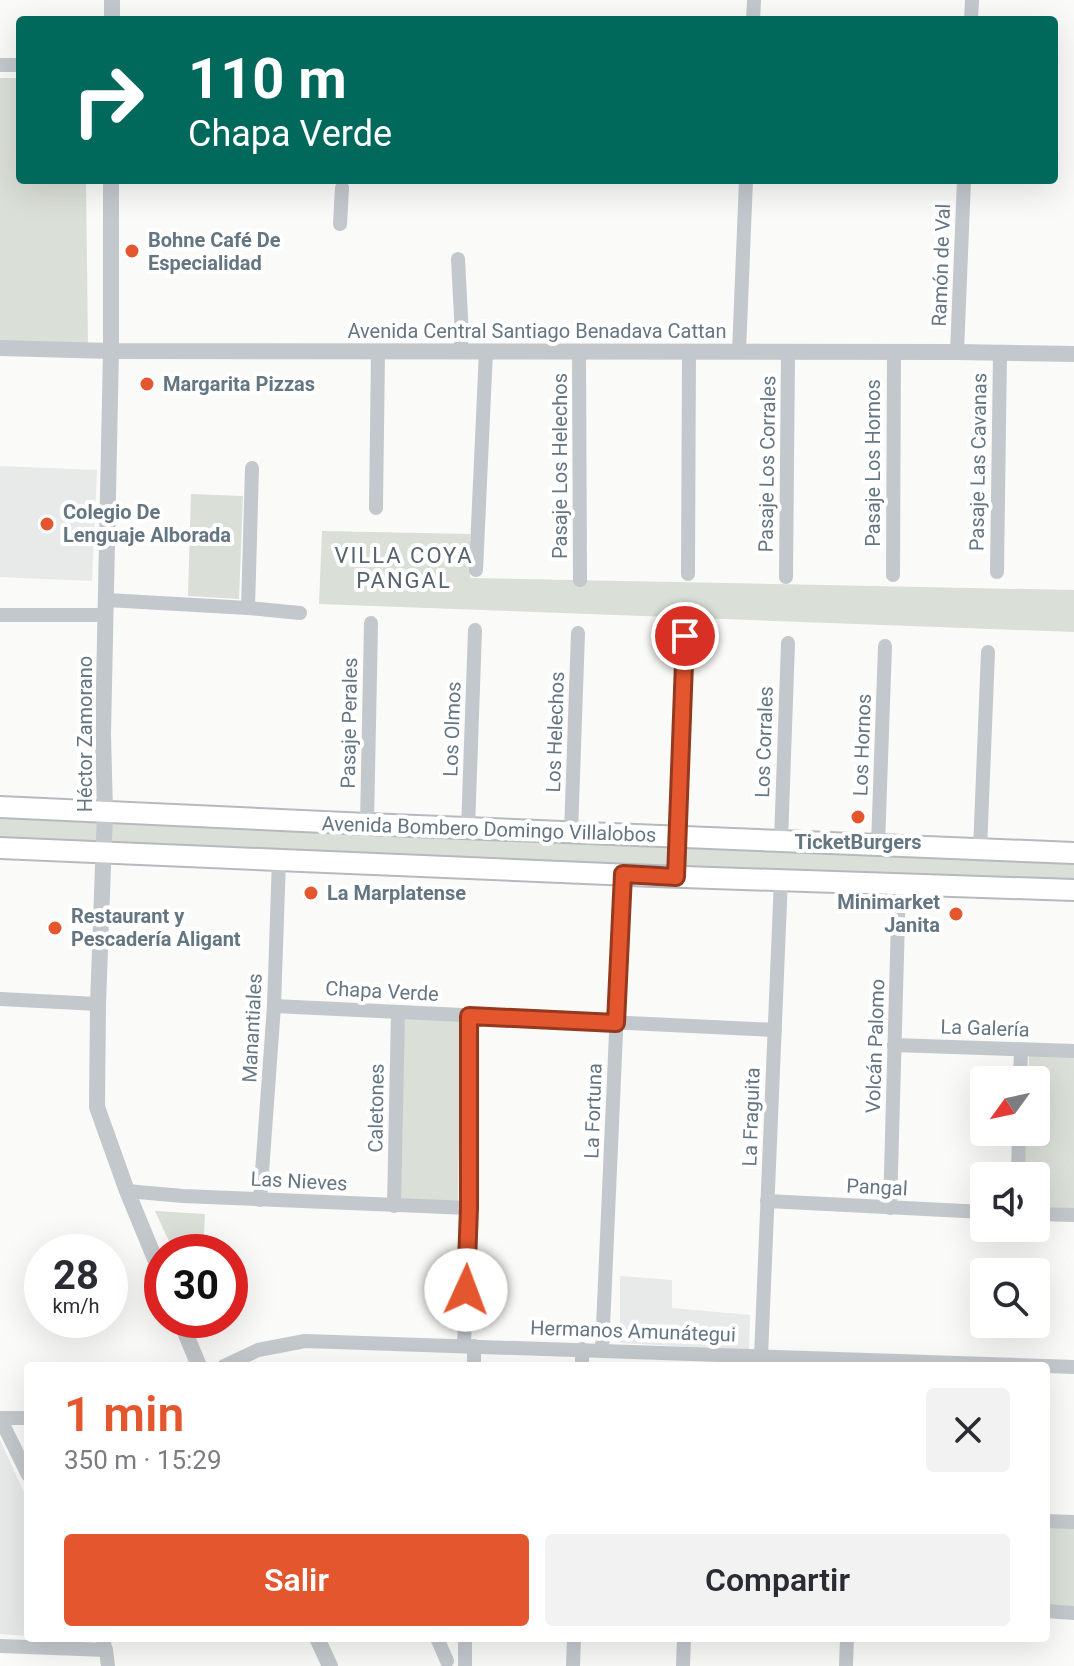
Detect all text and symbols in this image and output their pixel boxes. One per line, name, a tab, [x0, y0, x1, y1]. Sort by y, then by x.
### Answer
text: 110 m	[188, 46, 347, 112]
icon: right	[56, 48, 160, 152]
text: Chapa Verde	[188, 113, 392, 155]
street label: Ramón de Val	[927, 203, 955, 327]
place label: Bohne Café De Especialidad	[148, 228, 281, 275]
marker: Bohne Café De Especialidad	[123, 242, 141, 260]
street label: Avenida Central Santiago Benadava Cattan	[347, 319, 727, 343]
place label: Margarita Pizzas	[163, 372, 315, 396]
street label: Pasaje Los Helechos	[548, 373, 572, 559]
street label: Pasaje Las Cavanas	[964, 373, 992, 551]
marker: Margarita Pizzas	[138, 375, 156, 393]
street label: Pasaje Los Corrales	[753, 375, 781, 553]
street label: Pasaje Los Hornos	[861, 379, 885, 547]
place label: Colegio De Lenguaje Alborada	[63, 500, 231, 547]
marker: Colegio De Lenguaje Alborada	[38, 515, 56, 533]
district label: VILLA COYA PANGAL	[334, 543, 474, 593]
pin	[651, 602, 719, 670]
icon: arrive	[663, 614, 707, 658]
street label: Héctor Zamorano	[73, 656, 97, 812]
street label: Pasaje Perales	[336, 657, 362, 789]
street label: Los Helechos	[541, 671, 569, 793]
street label: Los Olmos	[438, 681, 466, 777]
street label: Los Corrales	[750, 686, 778, 798]
street label: Los Hornos	[848, 693, 876, 797]
marker: TicketBurgers	[849, 808, 867, 826]
street label: Avenida Bombero Domingo Villalobos	[321, 811, 657, 847]
place label: TicketBurgers	[794, 830, 922, 854]
place label: La Marplatense	[327, 881, 466, 905]
marker: La Marplatense	[302, 884, 320, 902]
place label: Minimarket Janita	[837, 890, 940, 937]
place label: Restaurant y Pescadería Aligant	[71, 904, 241, 951]
marker: Minimarket Janita	[947, 905, 965, 923]
marker: Restaurant y Pescadería Aligant	[46, 919, 64, 937]
street label: Manantiales	[237, 973, 267, 1083]
street label: Chapa Verde	[325, 976, 439, 1006]
street label: Volcán Palomo	[861, 978, 889, 1114]
street label: La Galería	[940, 1014, 1030, 1042]
street label: Caletones	[363, 1063, 389, 1153]
street label: La Fortuna	[579, 1063, 607, 1159]
north arrow	[970, 1066, 1050, 1146]
map controls	[970, 1066, 1050, 1338]
street label: La Fraguita	[737, 1067, 765, 1167]
button: sound	[970, 1162, 1050, 1242]
street label: Las Nieves	[250, 1166, 348, 1196]
street label: Pangal	[846, 1173, 908, 1201]
speed limit sign: 30	[144, 1234, 248, 1338]
position arrow	[424, 1248, 508, 1332]
text: 28	[53, 1252, 99, 1299]
button: search	[970, 1258, 1050, 1338]
text: km/h	[53, 1294, 99, 1318]
street label: Hermanos Amunátegui	[530, 1315, 736, 1347]
text: 1 min	[64, 1386, 184, 1443]
button: close	[926, 1388, 1010, 1472]
text: 350 m · 15:29	[64, 1445, 222, 1475]
button: Salir	[64, 1534, 529, 1626]
button: Compartir	[545, 1534, 1010, 1626]

